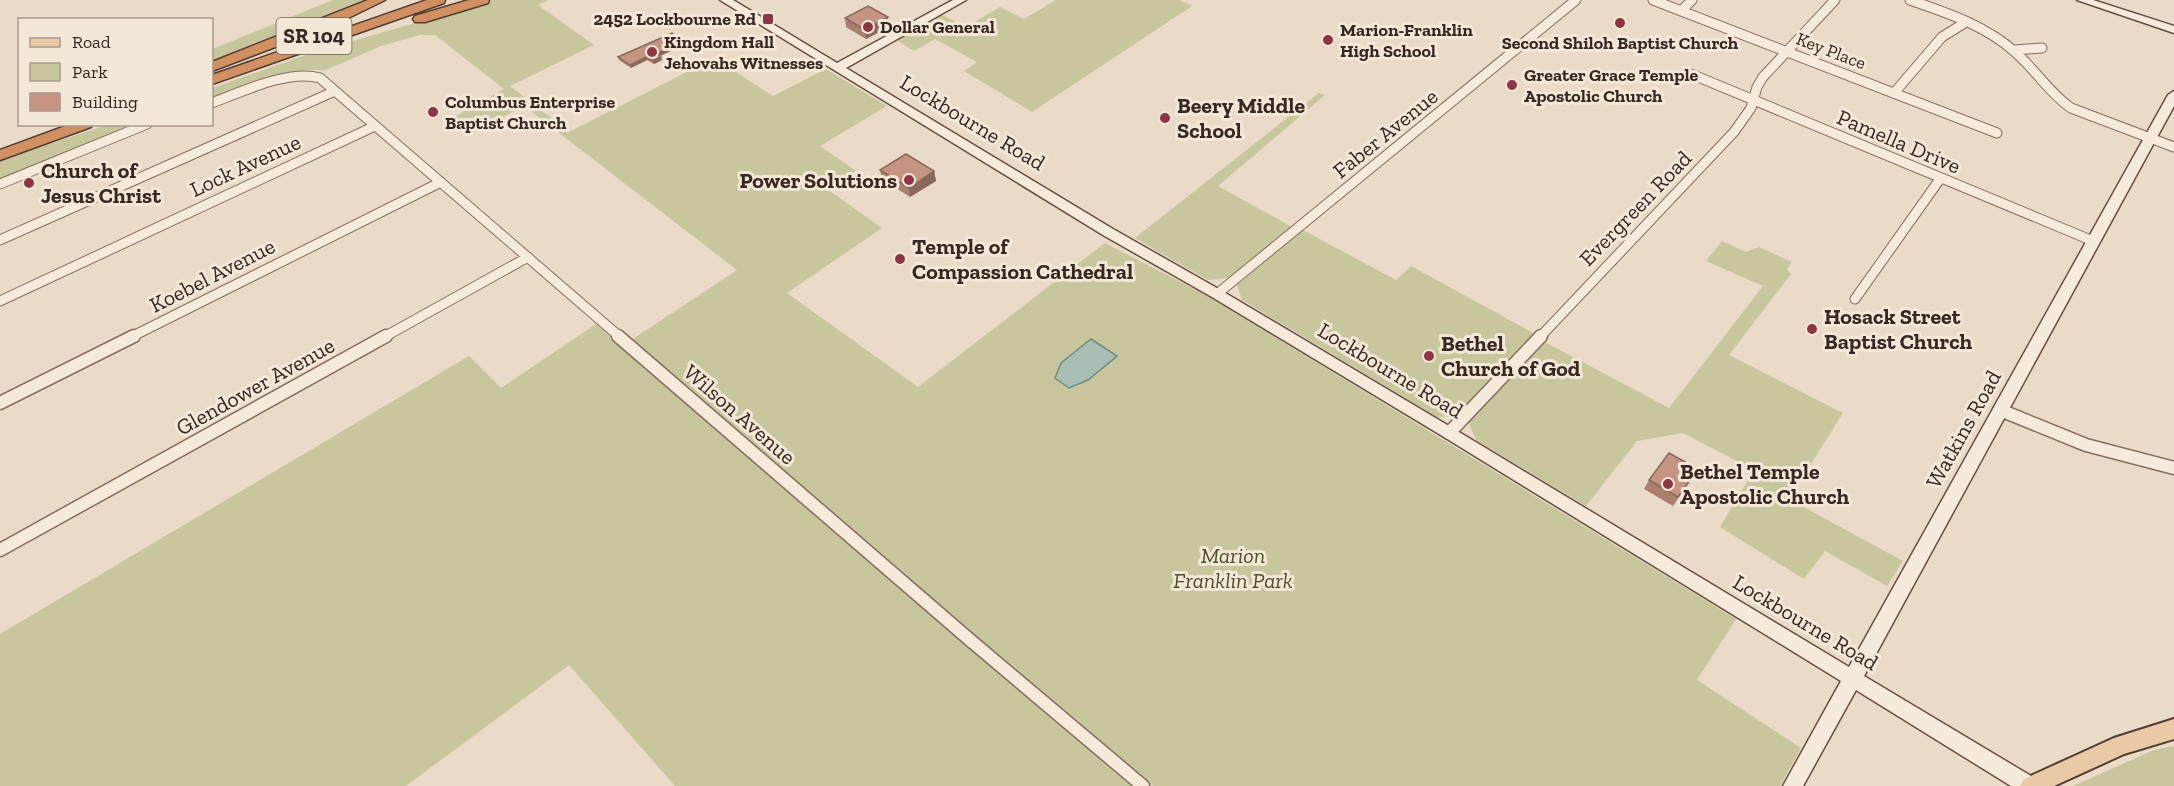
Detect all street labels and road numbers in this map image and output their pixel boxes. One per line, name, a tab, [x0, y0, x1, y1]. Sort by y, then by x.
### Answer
road number: SR 104	[276, 18, 352, 54]
street label: Key Place	[1793, 28, 1869, 74]
street label: Lockbourne Road	[895, 68, 1050, 176]
street label: Faber Avenue	[1327, 83, 1443, 184]
street label: Pamella Drive	[1833, 103, 1965, 180]
street label: Lock Avenue	[186, 128, 305, 203]
street label: Evergreen Road	[1573, 145, 1697, 272]
street label: Koebel Avenue	[145, 232, 280, 319]
street label: Lockbourne Road	[1313, 316, 1468, 424]
street label: Glendower Avenue	[171, 332, 339, 441]
street label: Wilson Avenue	[678, 358, 801, 470]
street label: Watkins Road	[1920, 366, 2007, 493]
street label: Lockbourne Road	[1728, 568, 1883, 676]

